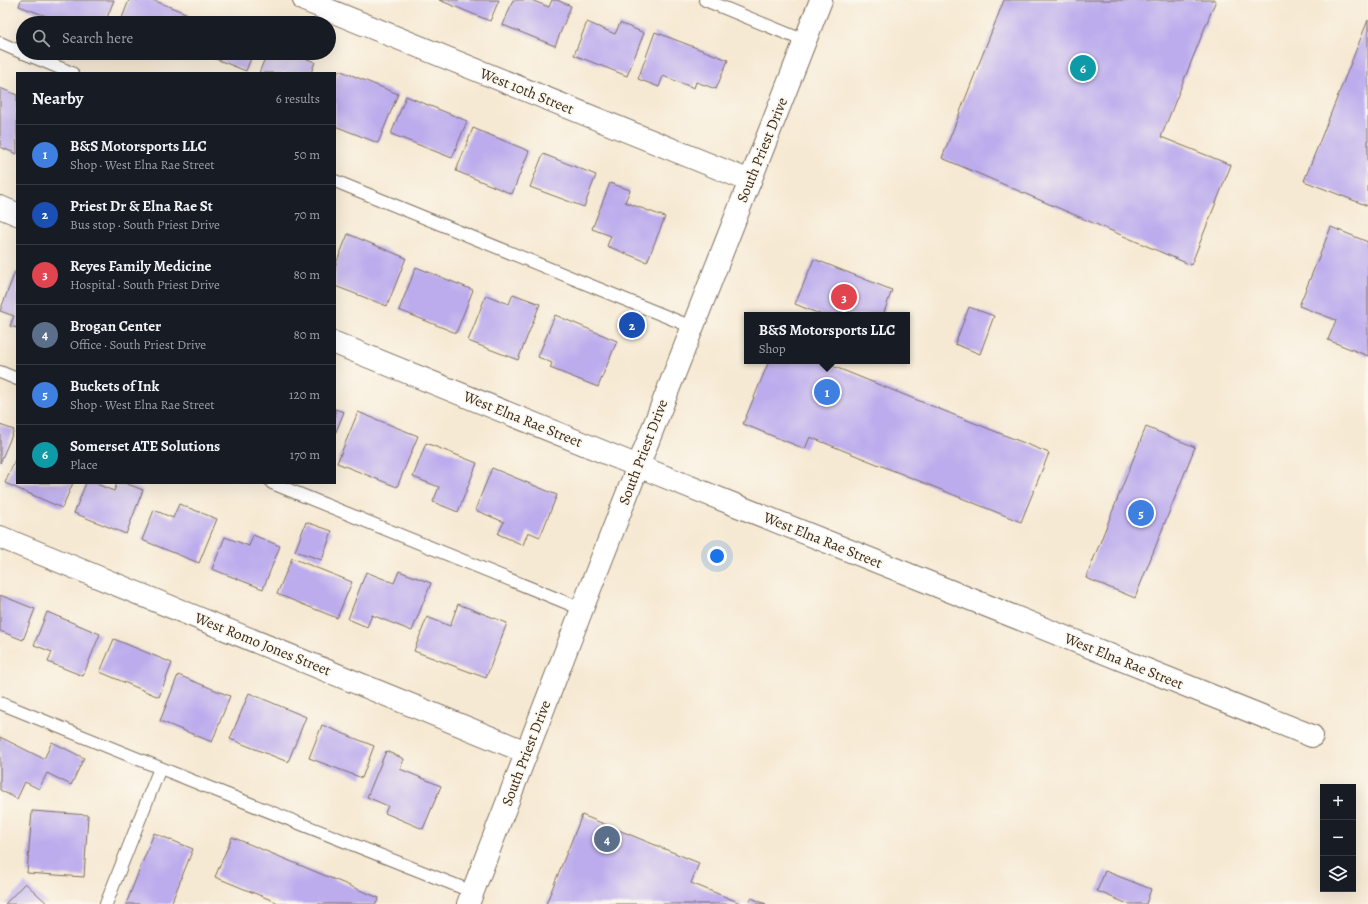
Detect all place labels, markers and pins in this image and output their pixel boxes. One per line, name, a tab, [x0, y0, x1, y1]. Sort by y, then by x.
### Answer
pin: 6	[1070, 53, 1096, 83]
pin: 3	[831, 282, 857, 312]
pin: 2	[619, 310, 645, 340]
pin: 1	[814, 377, 840, 407]
pin: 5	[1128, 498, 1154, 528]
pin: 4	[594, 824, 620, 854]

